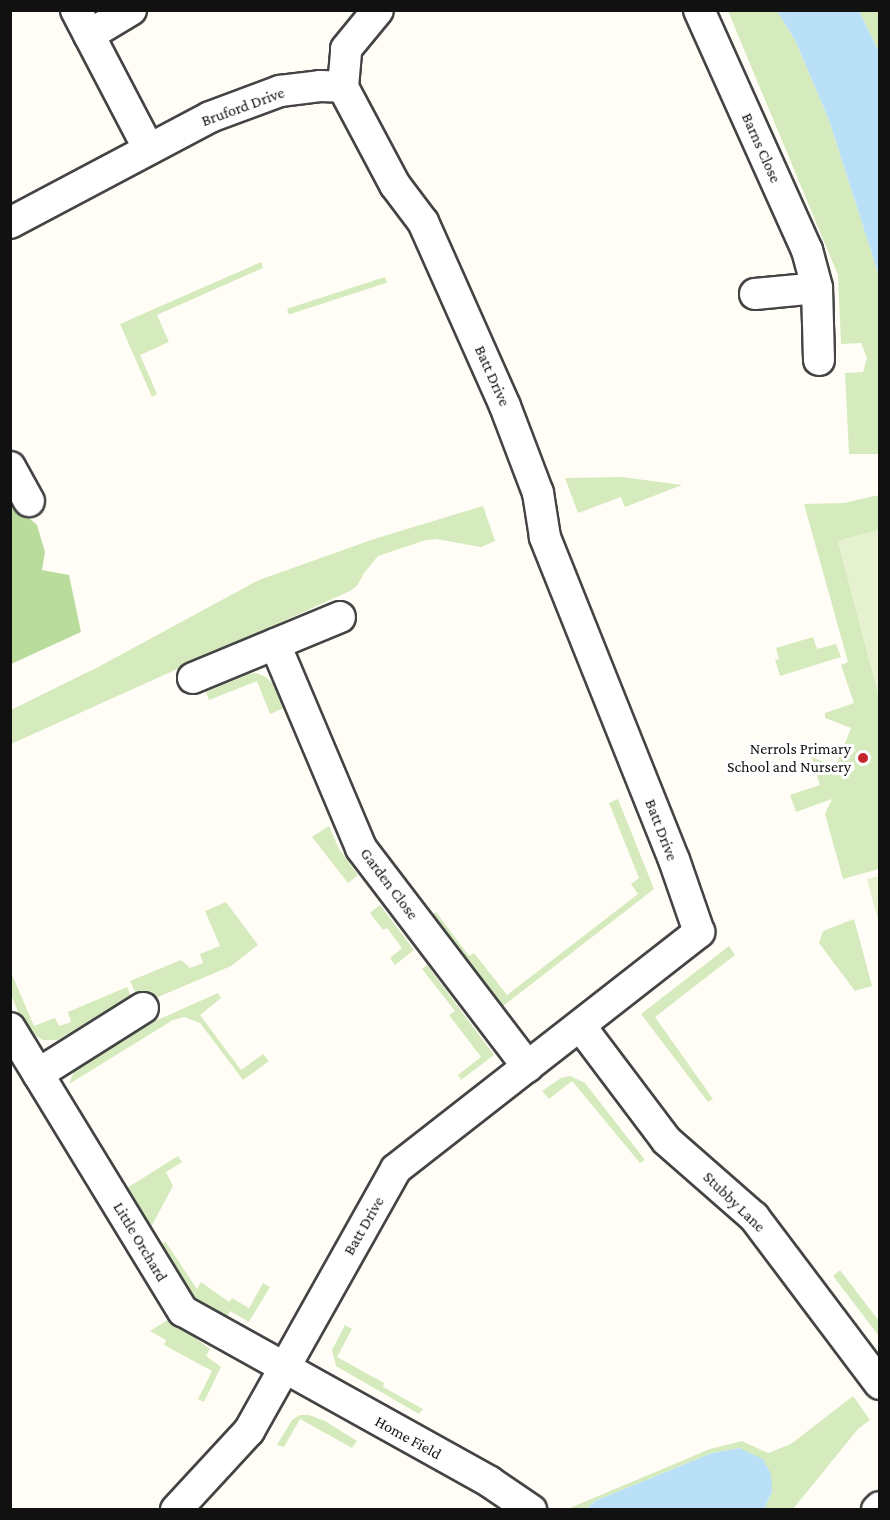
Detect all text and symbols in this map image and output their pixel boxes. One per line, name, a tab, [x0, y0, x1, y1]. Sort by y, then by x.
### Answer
street label: Bruford Drive	[199, 83, 287, 131]
street label: Barns Close	[737, 110, 785, 186]
street label: Batt Drive	[470, 343, 514, 409]
place label: Nerrols Primary School and Nursery	[727, 739, 851, 777]
marker: Nerrols Primary School and Nursery	[856, 751, 870, 765]
street label: Batt Drive	[640, 796, 682, 864]
street label: Garden Close	[356, 844, 422, 924]
street label: Stubby Lane	[699, 1168, 769, 1236]
street label: Batt Drive	[340, 1193, 388, 1259]
street label: Little Orchard	[109, 1199, 171, 1285]
street label: Home Field	[371, 1412, 445, 1464]

